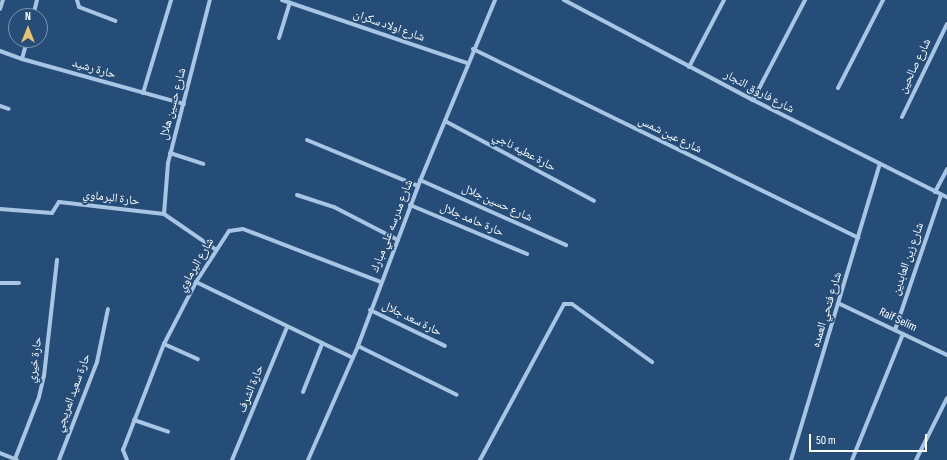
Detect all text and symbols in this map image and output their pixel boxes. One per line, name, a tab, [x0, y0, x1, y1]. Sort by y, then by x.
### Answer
street label: شارع اولاد سكران	[351, 7, 427, 45]
north arrow	[8, 8, 48, 48]
text: N	[25, 10, 31, 23]
street label: شارع صالحين	[896, 36, 934, 96]
street label: حارة رشيد	[71, 56, 117, 82]
street label: شارع حسين هلال	[156, 66, 190, 142]
street label: شارع فاروق النجار	[722, 68, 796, 116]
street label: شارع عين شمس	[636, 113, 704, 157]
street label: حارة عطيه ناجي	[490, 129, 558, 175]
street label: شارع مدرسه علي مبارك	[368, 178, 416, 274]
street label: شارع حسين جلال	[460, 181, 534, 225]
street label: حارة البرماوي	[82, 187, 140, 209]
street label: حارة حامد جلال	[438, 200, 506, 240]
street label: شارع زين العابدين	[889, 221, 927, 297]
street label: شارع البرماوي	[175, 235, 217, 295]
street label: شارع فتحي العمده	[809, 271, 845, 349]
street label: حارة سعد جلال	[380, 298, 444, 340]
street label: Raif Selim	[877, 305, 919, 335]
street label: حارة خيري	[25, 336, 45, 384]
street label: حارة سعيد المريجي	[52, 352, 94, 434]
street label: حارة الشرف	[235, 363, 267, 415]
scale bar	[811, 426, 929, 452]
text: 50 m	[816, 433, 836, 448]

